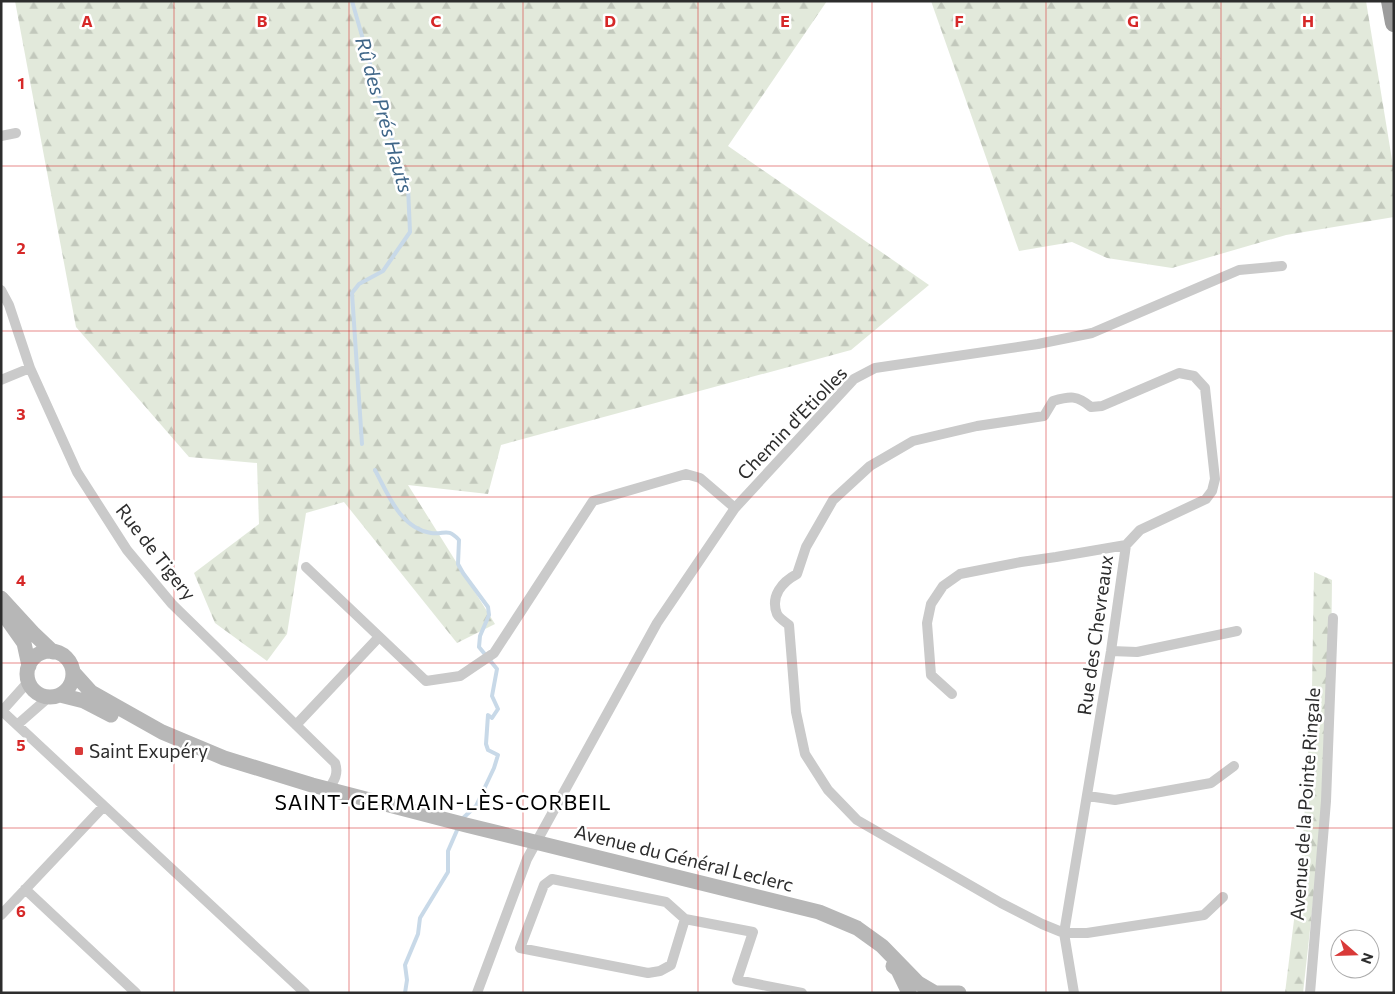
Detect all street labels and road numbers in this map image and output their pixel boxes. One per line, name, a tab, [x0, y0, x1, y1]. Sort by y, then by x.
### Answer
street label: Chemin d'Etiolles	[732, 361, 851, 484]
street label: Rue de Tigery	[112, 499, 201, 605]
street label: Rue des Chevreaux	[1072, 553, 1117, 717]
street label: Avenue de la Pointe Ringale	[1285, 687, 1324, 921]
street label: Avenue du Général Leclerc	[572, 819, 796, 896]

